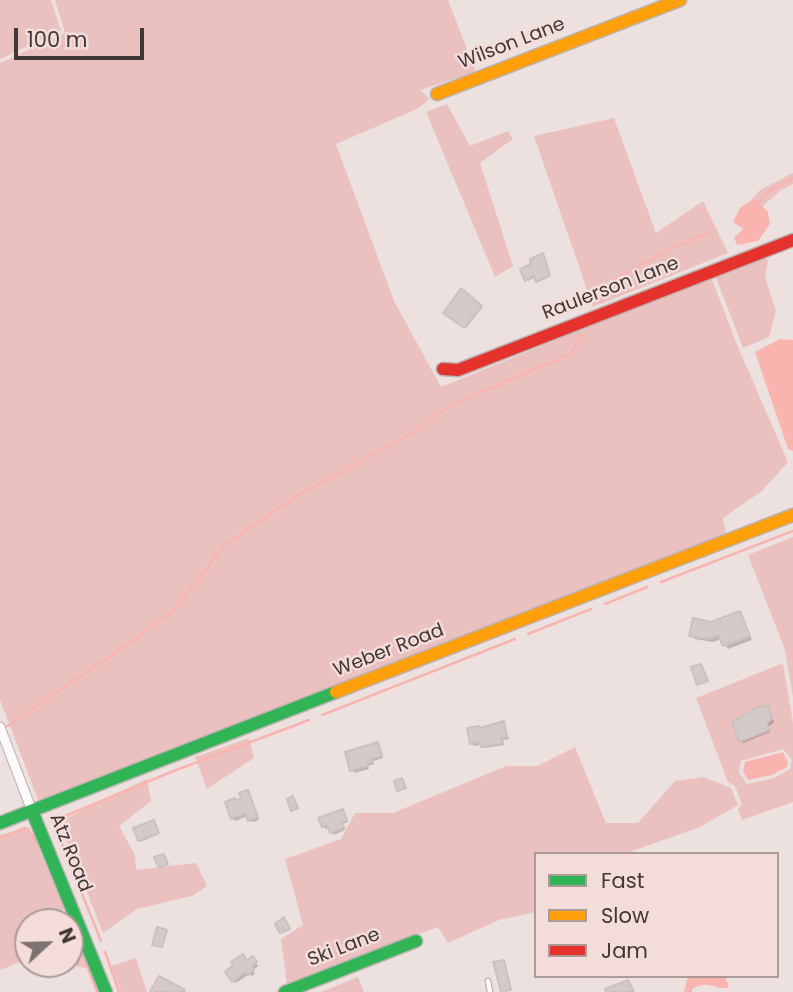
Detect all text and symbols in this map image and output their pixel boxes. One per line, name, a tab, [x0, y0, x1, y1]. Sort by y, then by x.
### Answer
street label: Wilson Lane	[456, 13, 568, 75]
scale bar	[18, 14, 147, 58]
text: 100 m	[27, 25, 87, 54]
street label: Raulerson Lane	[540, 252, 682, 326]
street label: Weber Road	[331, 619, 447, 683]
street label: Atz Road	[44, 810, 96, 896]
legend	[534, 852, 779, 978]
text: Fast	[601, 866, 644, 895]
text: Slow	[601, 901, 649, 930]
north arrow	[14, 908, 84, 978]
text: N	[52, 924, 82, 947]
street label: Ski Lane	[305, 924, 383, 972]
text: Jam	[601, 936, 648, 965]

